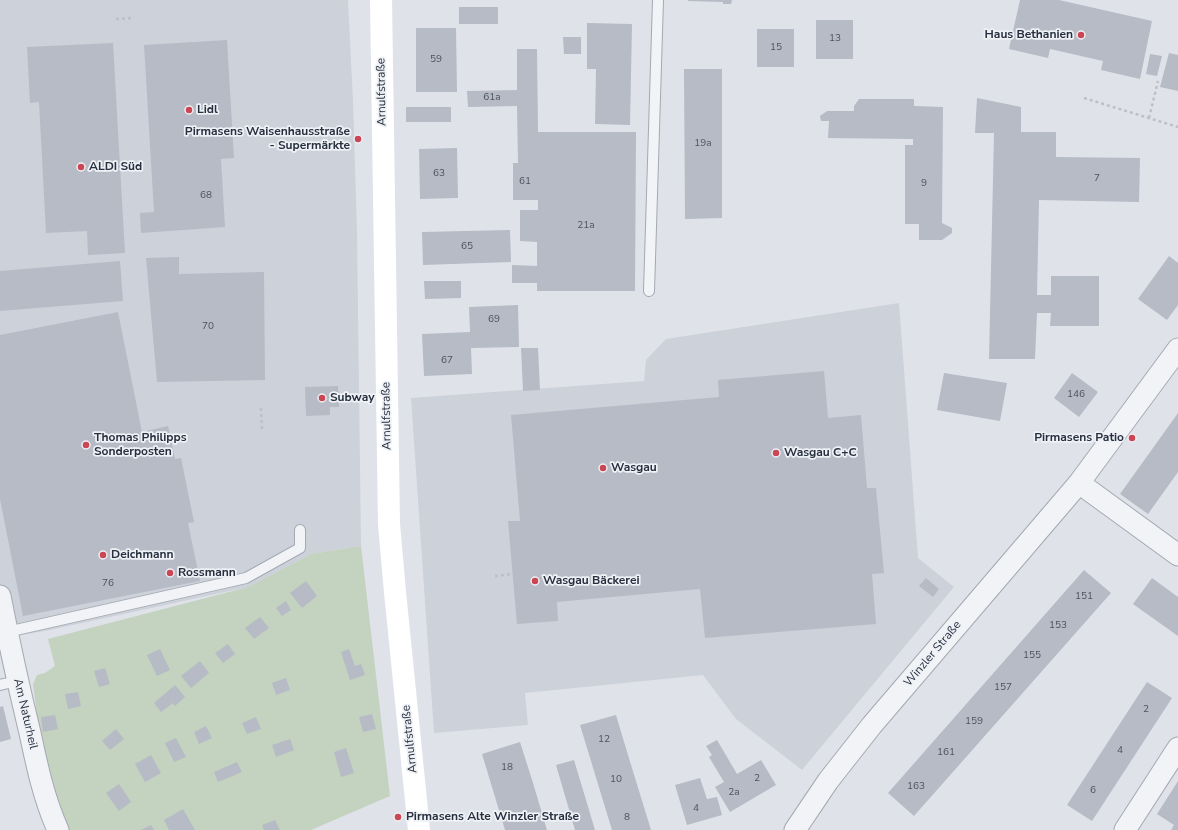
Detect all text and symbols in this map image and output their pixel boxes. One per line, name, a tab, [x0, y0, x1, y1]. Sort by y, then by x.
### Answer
place label: Haus Bethanien	[985, 28, 1073, 42]
marker: Haus Bethanien	[1076, 30, 1086, 40]
house number: 13	[829, 33, 841, 45]
house number: 15	[770, 42, 782, 54]
house number: 59	[430, 54, 442, 66]
street label: Arnulfstraße	[374, 58, 390, 126]
house number: 61a	[483, 92, 501, 104]
place label: Lidl	[197, 103, 218, 117]
marker: Lidl	[184, 105, 194, 115]
place label: Pirmasens Waisenhausstraße - Supermärkte	[185, 125, 350, 153]
marker: Pirmasens Waisenhausstraße - Supermärkte	[353, 134, 363, 144]
house number: 19a	[694, 138, 712, 150]
place label: ALDI Süd	[89, 160, 142, 174]
marker: ALDI Süd	[76, 162, 86, 172]
house number: 63	[433, 168, 445, 180]
house number: 7	[1094, 173, 1100, 185]
house number: 61	[519, 176, 531, 188]
house number: 9	[921, 178, 927, 190]
house number: 68	[200, 190, 212, 202]
house number: 21a	[577, 220, 595, 232]
house number: 65	[461, 241, 473, 253]
house number: 69	[488, 314, 500, 326]
house number: 70	[202, 321, 214, 333]
house number: 67	[441, 355, 453, 367]
street label: Arnulfstraße	[379, 382, 395, 450]
house number: 146	[1067, 389, 1085, 401]
place label: Subway	[330, 391, 375, 405]
marker: Subway	[317, 393, 327, 403]
place label: Thomas Philipps Sonderposten	[94, 431, 187, 459]
place label: Pirmasens Patio	[1034, 431, 1124, 445]
marker: Pirmasens Patio	[1127, 433, 1137, 443]
marker: Thomas Philipps Sonderposten	[81, 440, 91, 450]
place label: Wasgau C+C	[784, 446, 857, 460]
marker: Wasgau C+C	[771, 448, 781, 458]
place label: Wasgau	[611, 461, 657, 475]
marker: Wasgau	[598, 463, 608, 473]
place label: Deichmann	[111, 548, 174, 562]
marker: Deichmann	[98, 550, 108, 560]
place label: Rossmann	[178, 566, 236, 580]
marker: Rossmann	[165, 568, 175, 578]
place label: Wasgau Bäckerei	[543, 574, 640, 588]
marker: Wasgau Bäckerei	[530, 576, 540, 586]
house number: 76	[102, 578, 114, 590]
house number: 151	[1075, 591, 1093, 603]
street label: Winzler Straße	[901, 618, 965, 690]
house number: 153	[1049, 620, 1067, 632]
house number: 155	[1023, 650, 1041, 662]
street label: Am Naturheil	[10, 677, 40, 751]
house number: 157	[994, 682, 1012, 694]
street label: Arnulfstraße	[399, 704, 421, 774]
house number: 2	[1143, 704, 1149, 716]
house number: 159	[965, 716, 983, 728]
house number: 12	[598, 734, 610, 746]
house number: 4	[1117, 745, 1123, 757]
house number: 161	[937, 747, 955, 759]
house number: 18	[501, 762, 513, 774]
house number: 2	[754, 773, 760, 785]
house number: 10	[610, 774, 622, 786]
house number: 163	[907, 781, 925, 793]
house number: 6	[1090, 785, 1096, 797]
house number: 2a	[728, 787, 740, 799]
house number: 4	[693, 803, 699, 815]
place label: Pirmasens Alte Winzler Straße	[406, 810, 579, 824]
marker: Pirmasens Alte Winzler Straße	[393, 812, 403, 822]
house number: 8	[624, 812, 630, 824]

